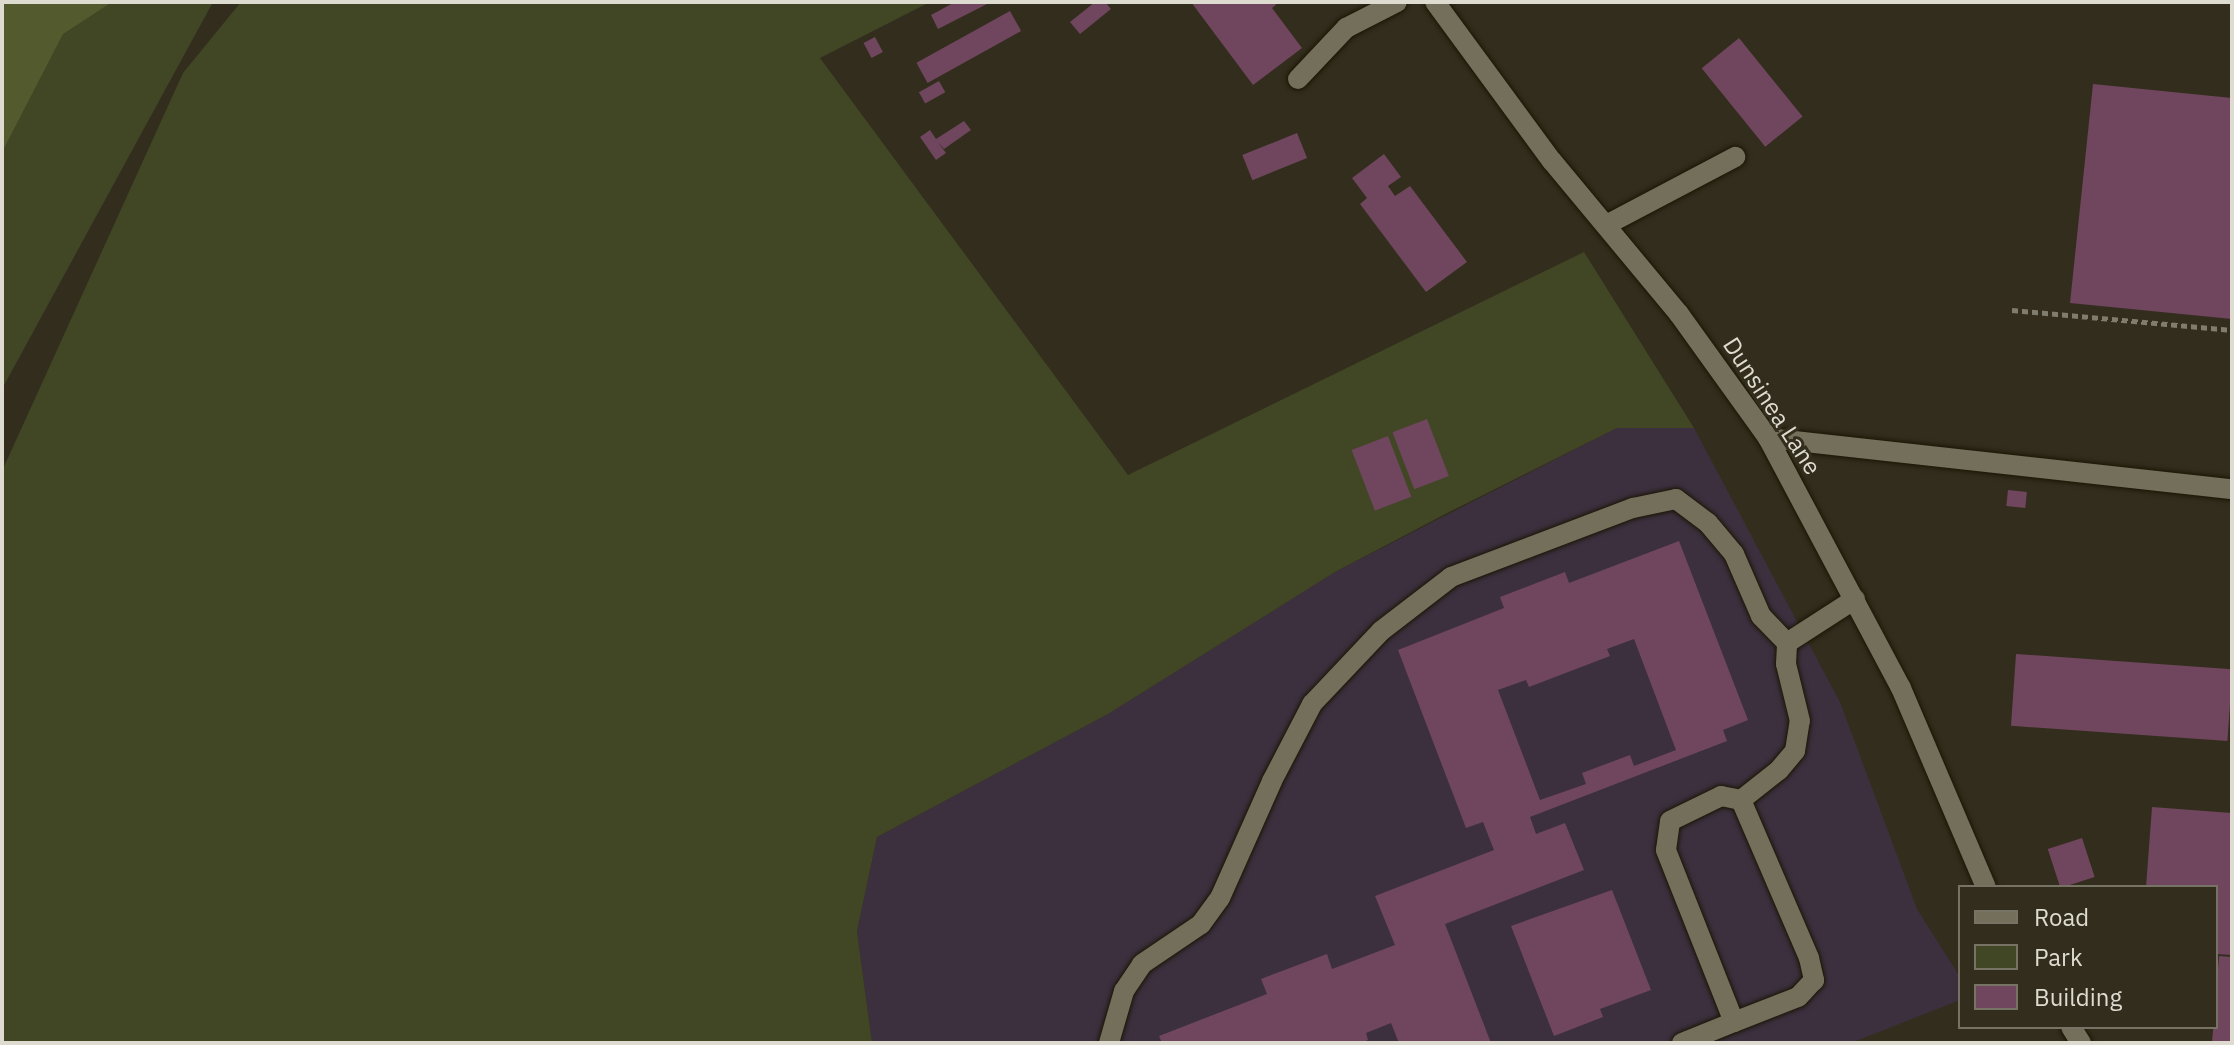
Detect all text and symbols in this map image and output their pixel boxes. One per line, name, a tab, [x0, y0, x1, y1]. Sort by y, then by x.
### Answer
street label: Dunsinea Lane	[1717, 332, 1827, 480]
legend	[1958, 885, 2218, 1029]
text: Road	[2034, 901, 2089, 933]
text: Park	[2034, 941, 2083, 973]
text: Building	[2034, 981, 2122, 1013]

